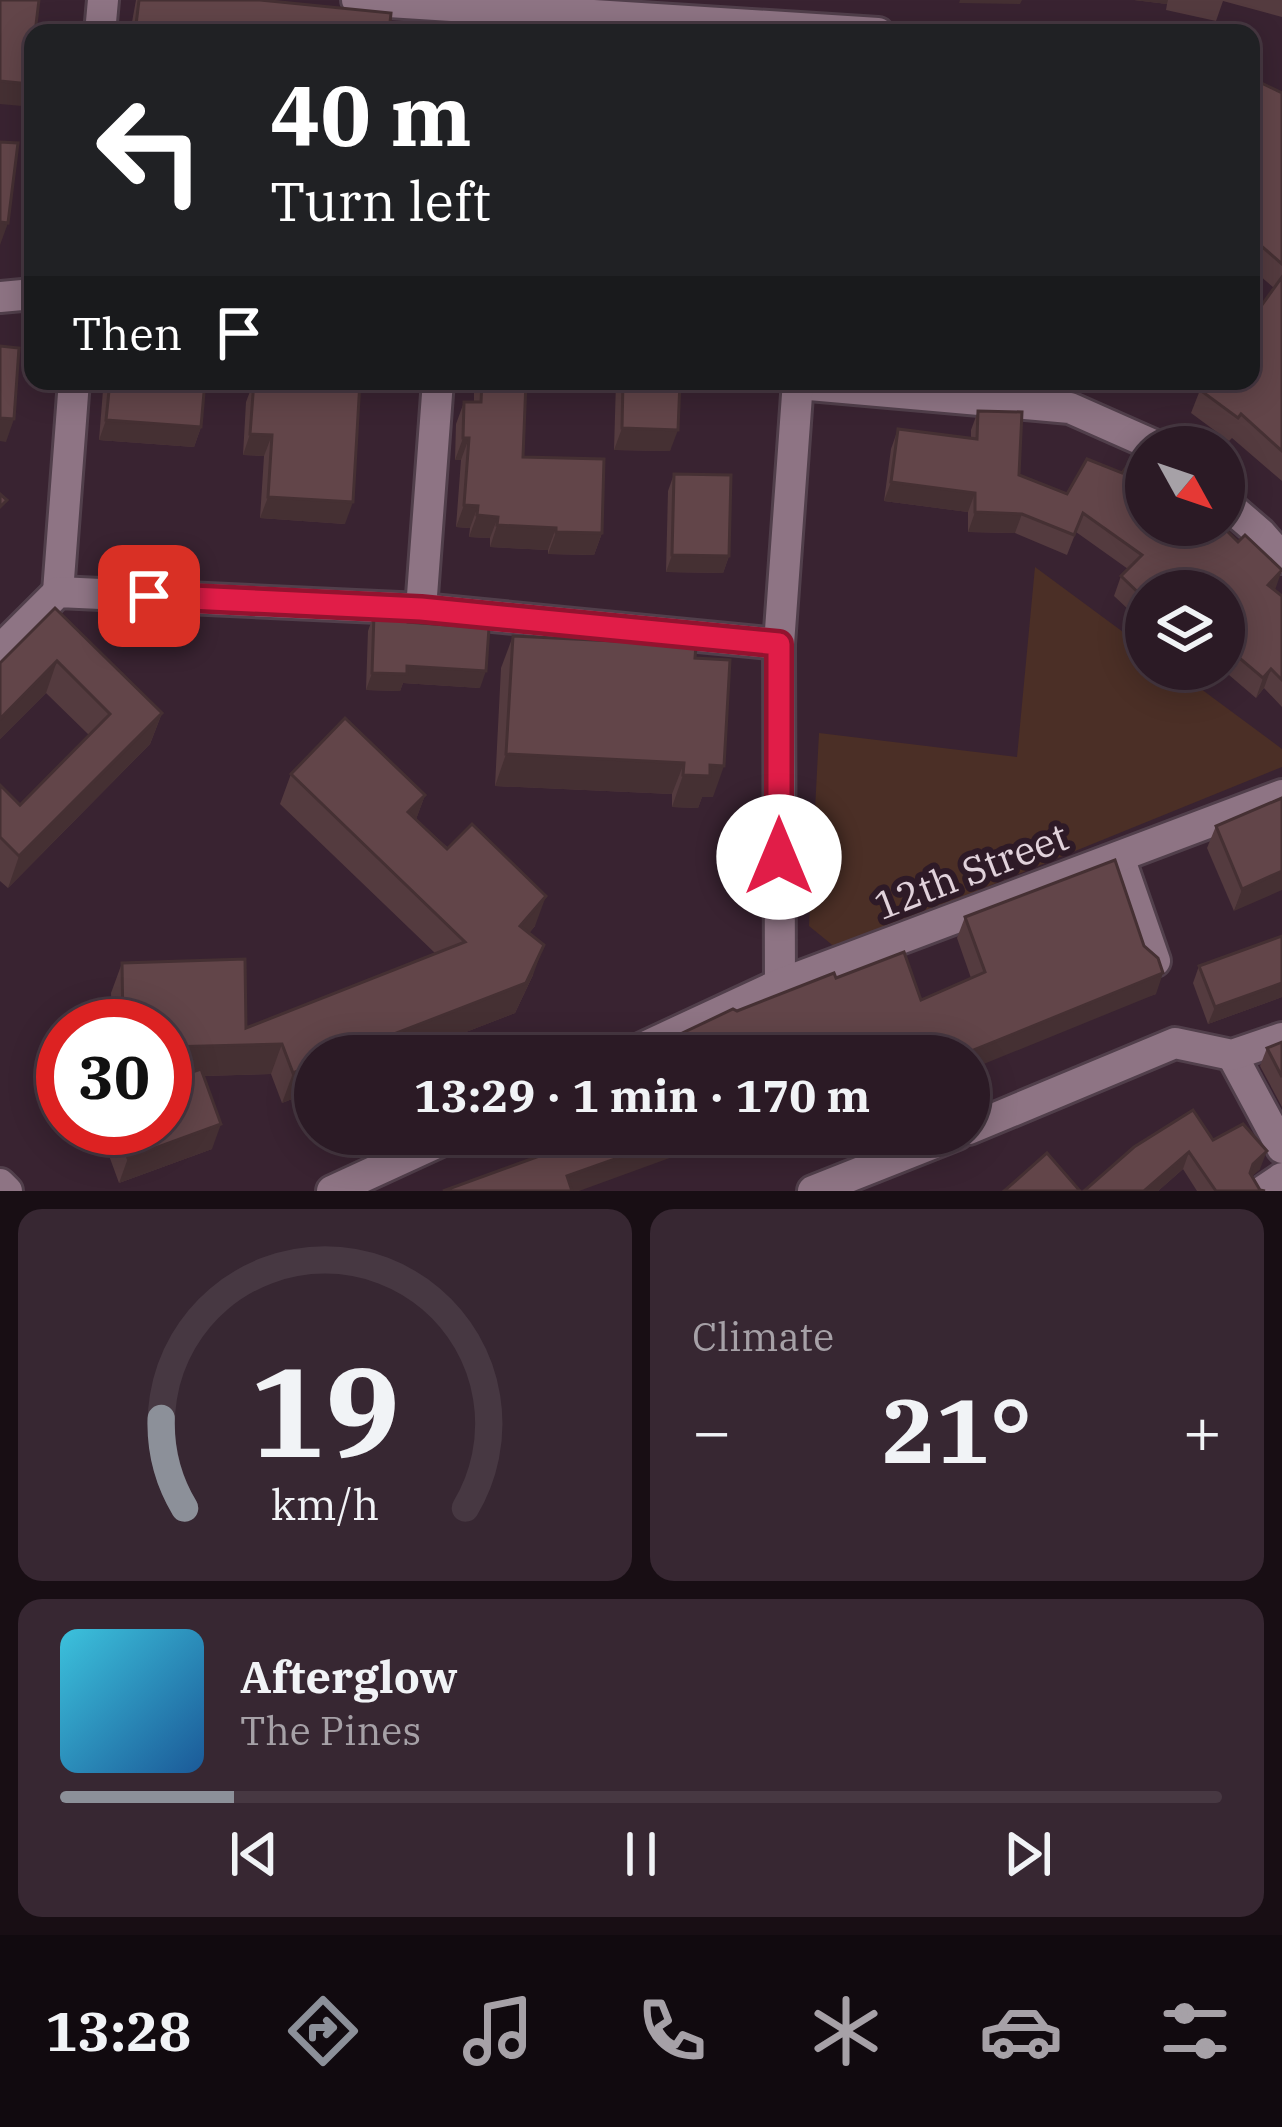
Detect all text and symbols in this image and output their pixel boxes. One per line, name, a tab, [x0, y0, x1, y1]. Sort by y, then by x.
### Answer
text: 40 m	[270, 60, 472, 169]
icon: left	[72, 72, 228, 228]
text: Turn left	[270, 166, 491, 236]
icon: arrive	[206, 300, 272, 366]
text: Then	[72, 304, 182, 362]
north arrow	[1125, 426, 1245, 546]
map controls	[1125, 426, 1245, 690]
pin	[98, 545, 200, 647]
icon: arrive	[116, 563, 182, 629]
button: layers	[1125, 570, 1245, 690]
position arrow	[716, 794, 842, 920]
street label: 12th Street	[867, 810, 1075, 931]
speed limit sign: 30	[36, 999, 192, 1155]
text: 13:29 · 1 min · 170 m	[414, 1066, 870, 1124]
text: Climate	[692, 1311, 834, 1362]
text: 19	[250, 1329, 400, 1491]
text: 21°	[882, 1371, 1032, 1488]
text: −	[692, 1387, 732, 1473]
text: +	[1182, 1387, 1222, 1473]
text: km/h	[271, 1476, 379, 1532]
text: Afterglow	[240, 1647, 458, 1705]
text: The Pines	[240, 1705, 421, 1756]
icon: previous	[221, 1821, 287, 1887]
icon: pause	[608, 1821, 674, 1887]
icon: next	[995, 1821, 1061, 1887]
icon: directions	[281, 1989, 365, 2073]
icon: music	[456, 1989, 540, 2073]
icon: phone	[630, 1989, 714, 2073]
icon: climate	[804, 1989, 888, 2073]
icon: car	[979, 1989, 1063, 2073]
icon: filters	[1153, 1989, 1237, 2073]
text: 13:28	[45, 1996, 191, 2066]

